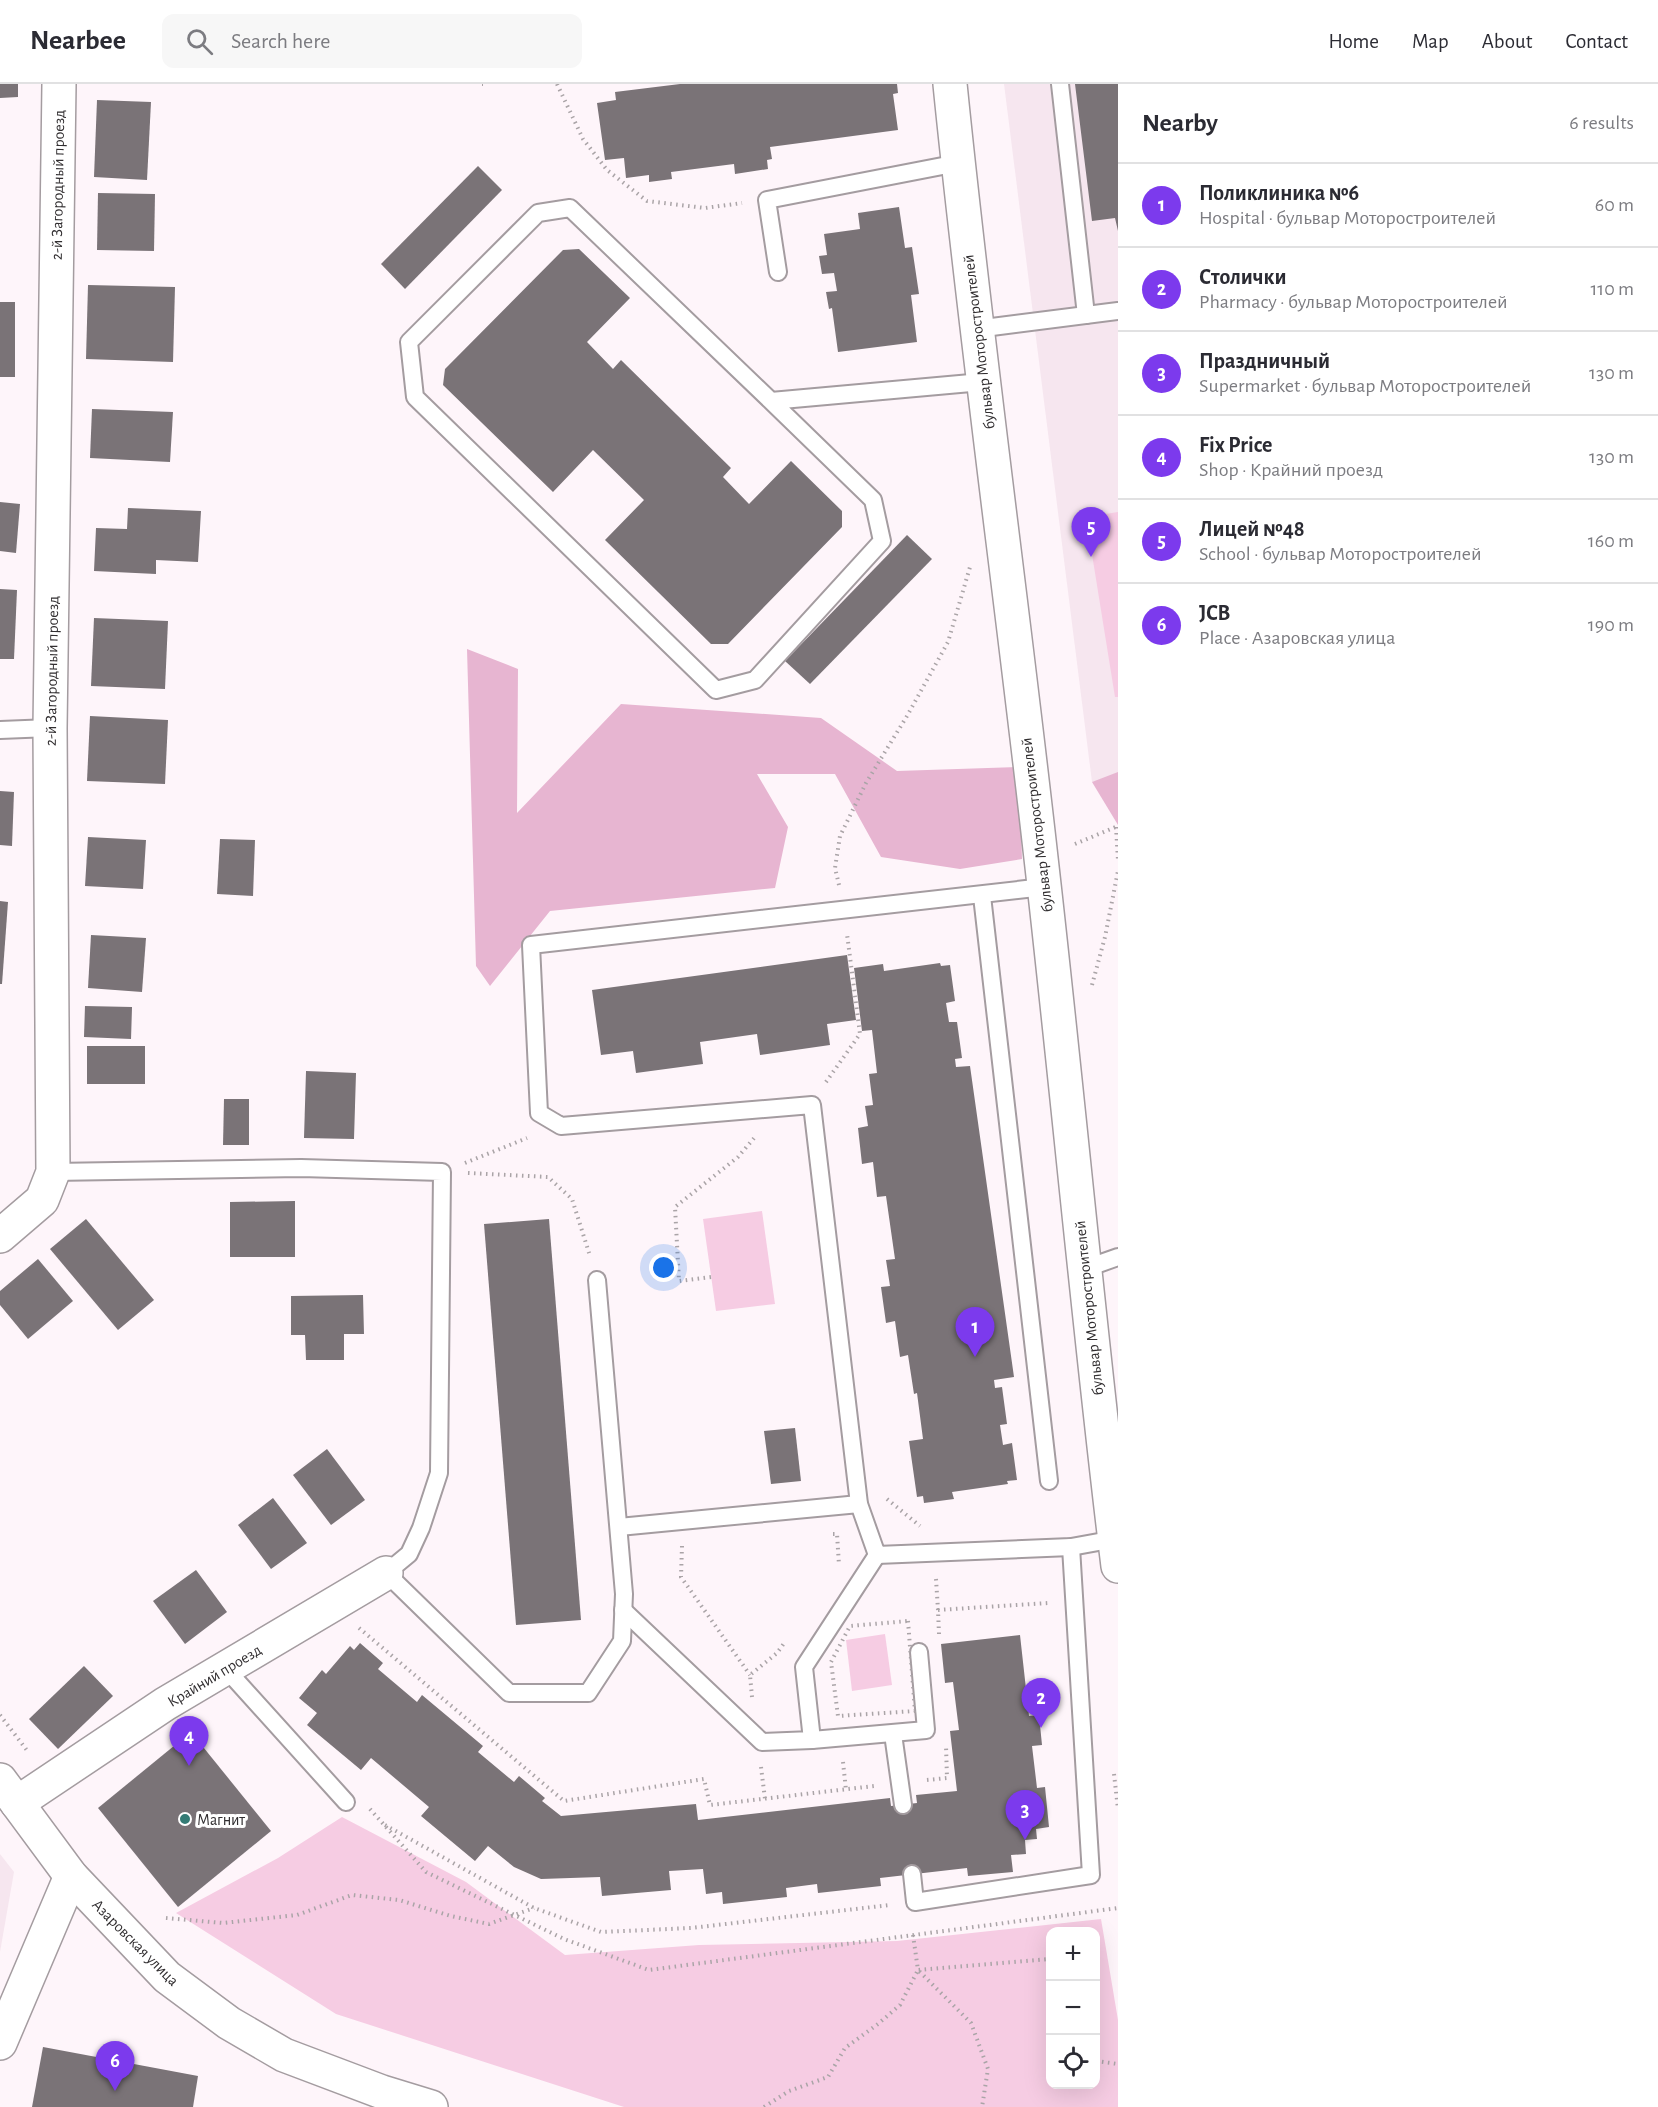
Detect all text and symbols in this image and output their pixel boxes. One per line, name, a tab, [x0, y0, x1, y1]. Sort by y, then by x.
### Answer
search box	[162, 14, 582, 68]
icon: search	[183, 25, 216, 58]
text: Nearbee	[30, 27, 126, 55]
text: Search here	[231, 30, 330, 52]
text: Home	[1328, 31, 1379, 52]
text: Map	[1412, 31, 1449, 52]
text: About	[1482, 31, 1532, 52]
text: Contact	[1565, 31, 1628, 52]
street label: 2-й Загородный проезд	[49, 110, 67, 260]
text: Nearby	[1142, 110, 1218, 136]
text: 6 results	[1569, 113, 1634, 133]
text: Поликлиника №6	[1199, 182, 1359, 204]
text: 1	[1158, 195, 1165, 215]
text: 60 m	[1595, 195, 1634, 215]
text: Hospital · бульвар Моторостроителей	[1199, 208, 1496, 228]
street label: бульвар Моторостроителей	[960, 254, 999, 430]
text: Столички	[1199, 266, 1286, 288]
text: 2	[1157, 279, 1166, 299]
text: 110 m	[1590, 279, 1634, 299]
text: Pharmacy · бульвар Моторостроителей	[1199, 292, 1508, 312]
text: Праздничный	[1199, 350, 1330, 372]
text: 3	[1157, 363, 1166, 383]
text: 130 m	[1589, 363, 1634, 383]
text: Supermarket · бульвар Моторостроителей	[1199, 376, 1531, 396]
text: Fix Price	[1199, 434, 1273, 456]
text: 4	[1156, 447, 1167, 467]
text: 130 m	[1589, 447, 1634, 467]
text: Shop · Крайний проезд	[1199, 460, 1383, 480]
pin: 5	[1072, 508, 1110, 557]
text: Лицей №48	[1199, 518, 1305, 540]
text: 5	[1157, 531, 1166, 551]
text: 160 m	[1588, 531, 1634, 551]
text: School · бульвар Моторостроителей	[1199, 544, 1482, 564]
street label: 2-й Загородный проезд	[43, 596, 61, 746]
text: JCB	[1199, 602, 1230, 624]
text: 6	[1157, 615, 1166, 635]
text: 190 m	[1588, 615, 1634, 635]
text: Place · Азаровская улица	[1199, 628, 1395, 648]
street label: бульвар Моторостроителей	[1018, 737, 1057, 913]
street label: бульвар Моторостроителей	[1072, 1220, 1107, 1396]
your location	[649, 1253, 678, 1282]
pin: 1	[956, 1308, 994, 1357]
street label: Крайний проезд	[165, 1642, 264, 1710]
pin: 2	[1022, 1678, 1060, 1728]
pin: 4	[170, 1716, 208, 1766]
pin: 3	[1006, 1790, 1044, 1840]
marker: Магнит	[178, 1812, 192, 1826]
place label: Магнит	[197, 1812, 245, 1828]
street label: Азаровская улица	[88, 1896, 182, 1990]
map controls	[1046, 1927, 1100, 2089]
button: +	[1046, 1927, 1100, 1981]
button: −	[1046, 1981, 1100, 2035]
button: locate	[1046, 2035, 1100, 2089]
pin: 6	[96, 2042, 134, 2091]

